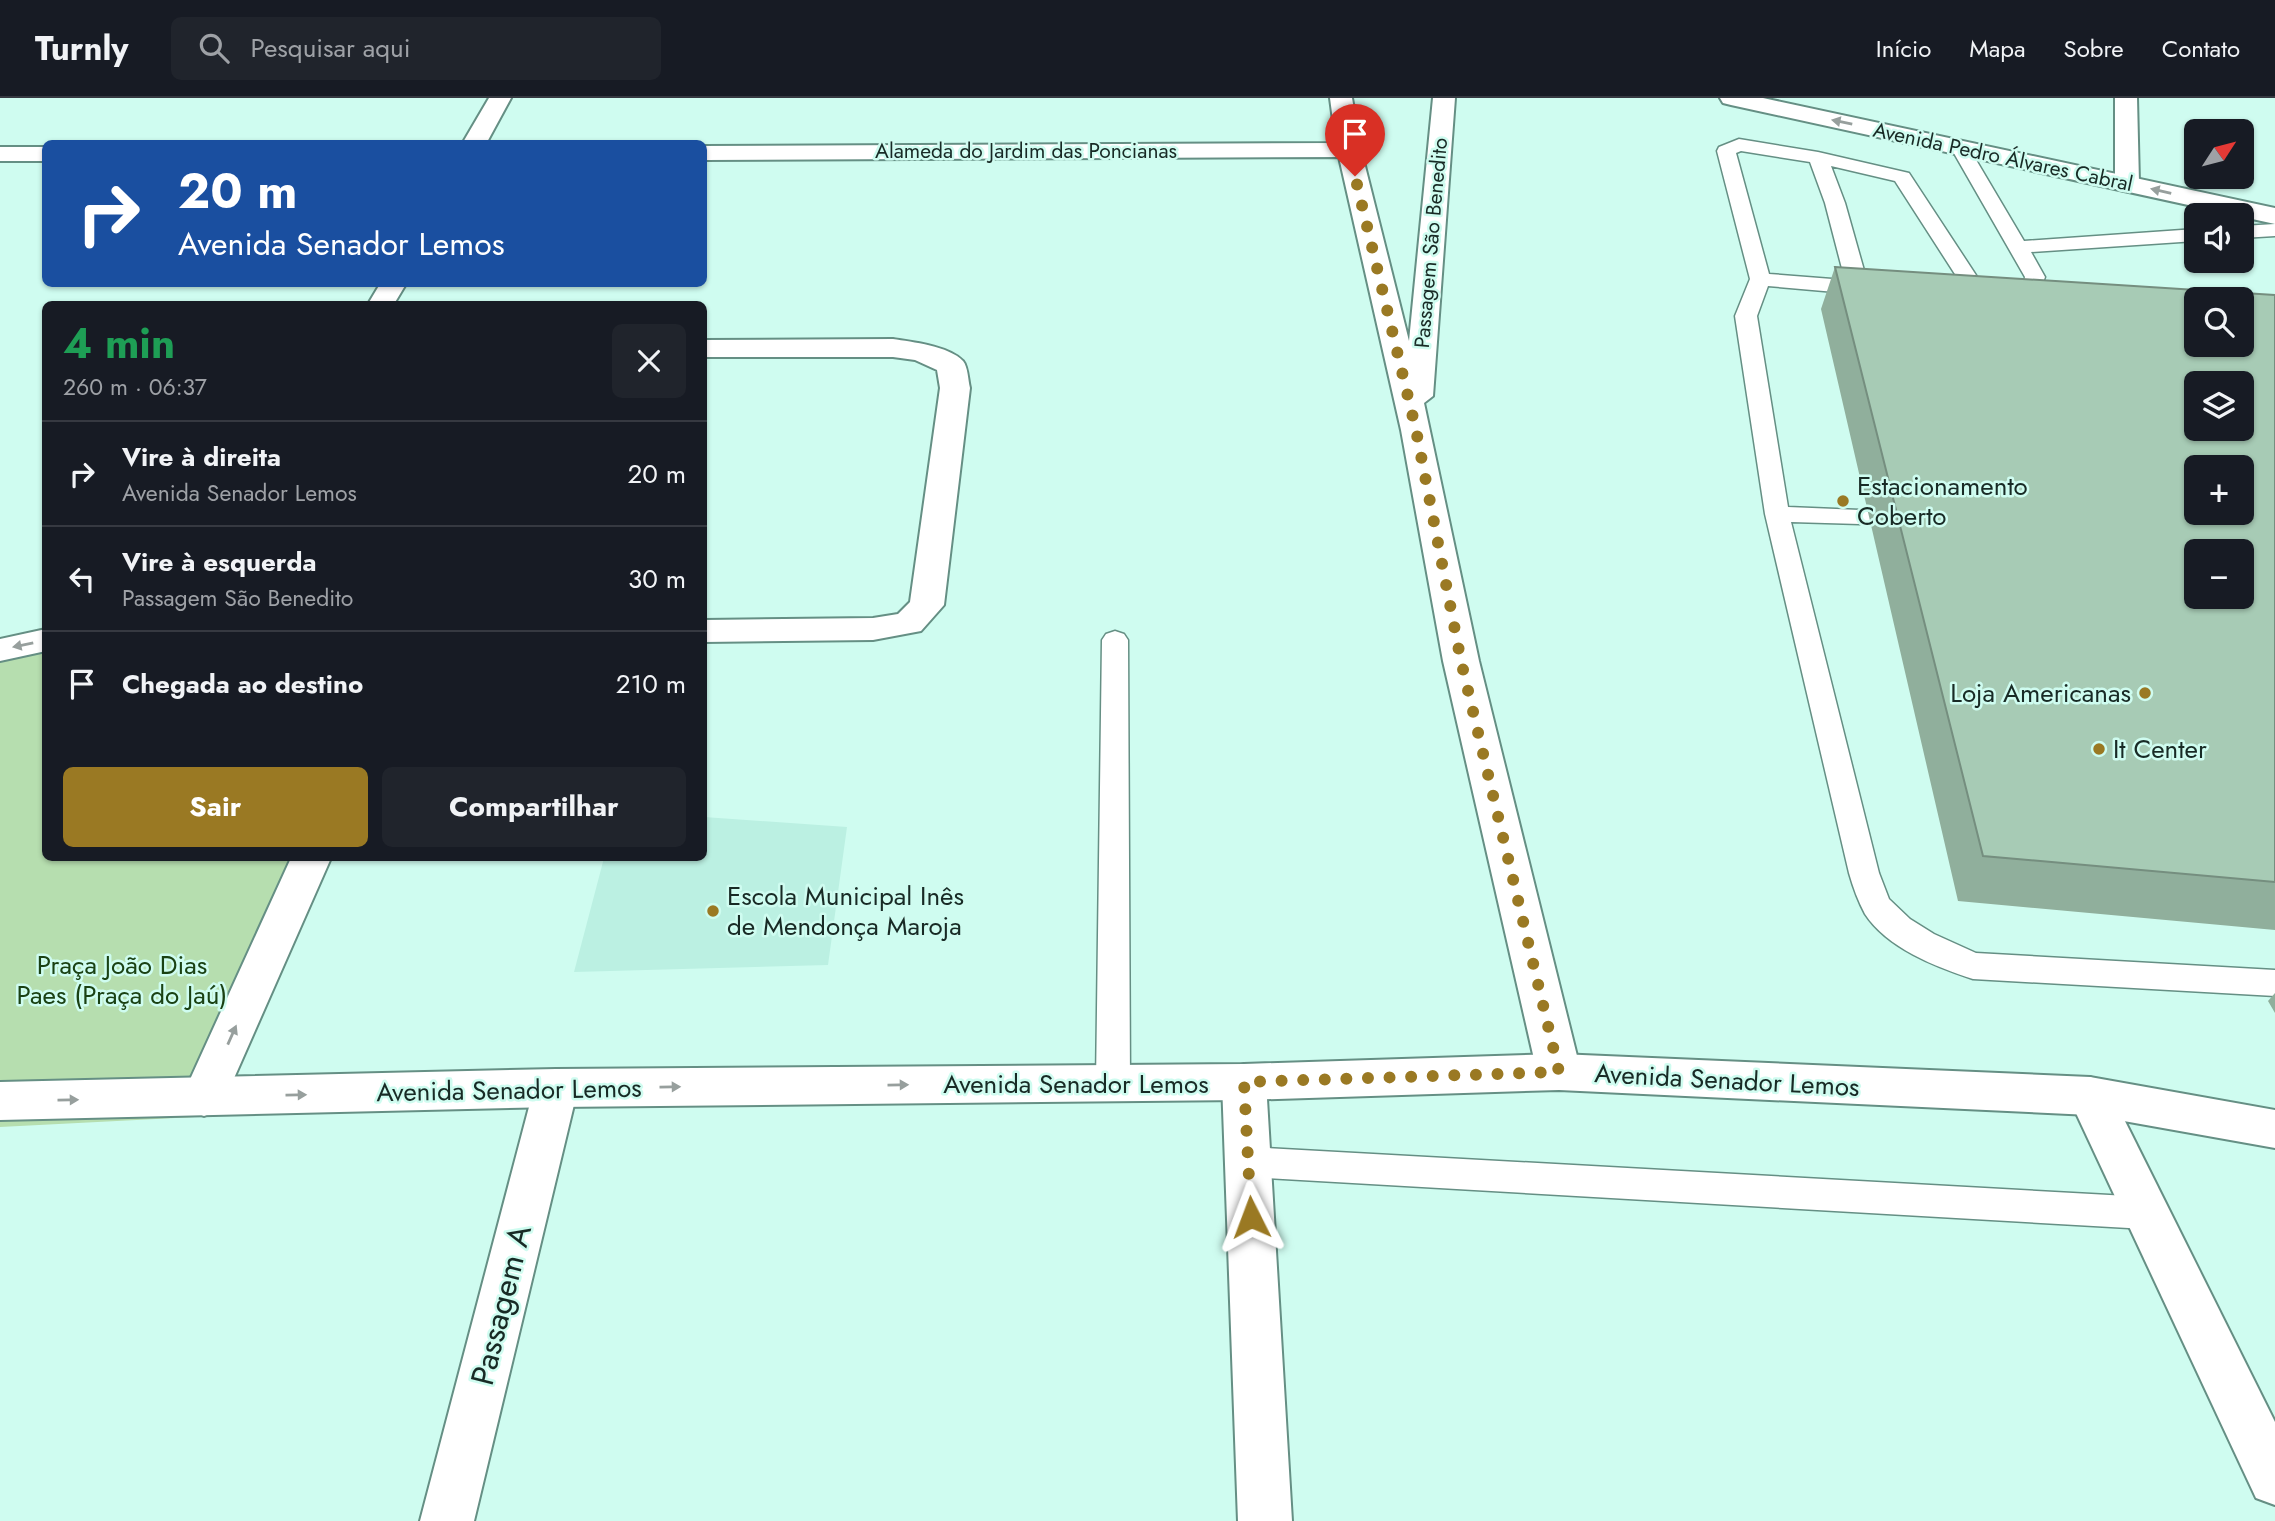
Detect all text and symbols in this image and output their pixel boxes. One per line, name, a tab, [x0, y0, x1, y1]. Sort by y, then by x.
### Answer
search box	[171, 17, 661, 80]
text: Turnly	[35, 25, 129, 72]
icon: search	[195, 29, 233, 67]
text: Pesquisar aqui	[251, 29, 411, 67]
text: Início	[1876, 31, 1931, 66]
text: Mapa	[1969, 31, 2026, 66]
text: Sobre	[2064, 31, 2124, 66]
text: Contato	[2162, 31, 2240, 66]
pin	[1325, 104, 1385, 176]
icon: arrive	[1336, 115, 1374, 153]
street label: Avenida Pedro Álvares Cabral	[1870, 115, 2136, 199]
one-way arrow	[1831, 117, 1853, 128]
north arrow	[2184, 119, 2254, 189]
map controls	[2184, 119, 2254, 609]
street label: Alameda do Jardim das Poncianas	[875, 136, 1177, 166]
street label: Passagem São Benedito	[1407, 136, 1455, 350]
text: 20 m	[178, 156, 297, 226]
icon: right	[63, 168, 154, 259]
one-way arrow	[2150, 185, 2172, 196]
button: sound	[2184, 203, 2254, 273]
text: Avenida Senador Lemos	[178, 221, 505, 267]
button: search	[2184, 287, 2254, 357]
text: 4 min	[63, 313, 175, 374]
button: close	[612, 324, 686, 398]
text: 260 m · 06:37	[63, 370, 207, 404]
button: layers	[2184, 371, 2254, 441]
text: Vire à direita	[122, 438, 281, 476]
icon: right	[63, 455, 101, 493]
text: 20 m	[628, 455, 686, 493]
button: +	[2184, 455, 2254, 525]
place label: Estacionamento Coberto	[1857, 467, 2028, 535]
text: Avenida Senador Lemos	[122, 476, 357, 510]
marker: Estacionamento Coberto	[1835, 493, 1851, 509]
button: −	[2184, 539, 2254, 609]
text: Vire à esquerda	[122, 543, 317, 581]
icon: left	[63, 560, 101, 598]
text: 30 m	[628, 560, 686, 598]
text: Passagem São Benedito	[122, 581, 353, 615]
one-way arrow	[12, 639, 34, 650]
icon: arrive	[63, 665, 101, 703]
text: Chegada ao destino	[122, 665, 363, 703]
text: 210 m	[616, 665, 686, 703]
place label: Loja Americanas	[1950, 674, 2131, 712]
marker: Loja Americanas	[2137, 685, 2153, 701]
place label: It Center	[2113, 730, 2207, 768]
marker: It Center	[2091, 741, 2107, 757]
button: Sair	[63, 767, 368, 847]
button: Compartilhar	[382, 767, 686, 847]
place label: Escola Municipal Inês de Mendonça Maroja	[727, 877, 964, 945]
marker: Escola Municipal Inês de Mendonça Maroja	[705, 903, 721, 919]
park label: Praça João Dias Paes (Praça do Jaú)	[17, 946, 227, 1014]
one-way arrow	[227, 1024, 238, 1045]
street label: Avenida Senador Lemos	[1593, 1054, 1861, 1106]
street label: Avenida Senador Lemos	[943, 1065, 1209, 1103]
street label: Avenida Senador Lemos	[376, 1069, 642, 1111]
one-way arrow	[887, 1079, 909, 1091]
one-way arrow	[659, 1081, 681, 1093]
one-way arrow	[285, 1089, 307, 1100]
one-way arrow	[57, 1094, 79, 1106]
position arrow	[1214, 1180, 1288, 1254]
street label: Passagem A	[459, 1220, 543, 1390]

